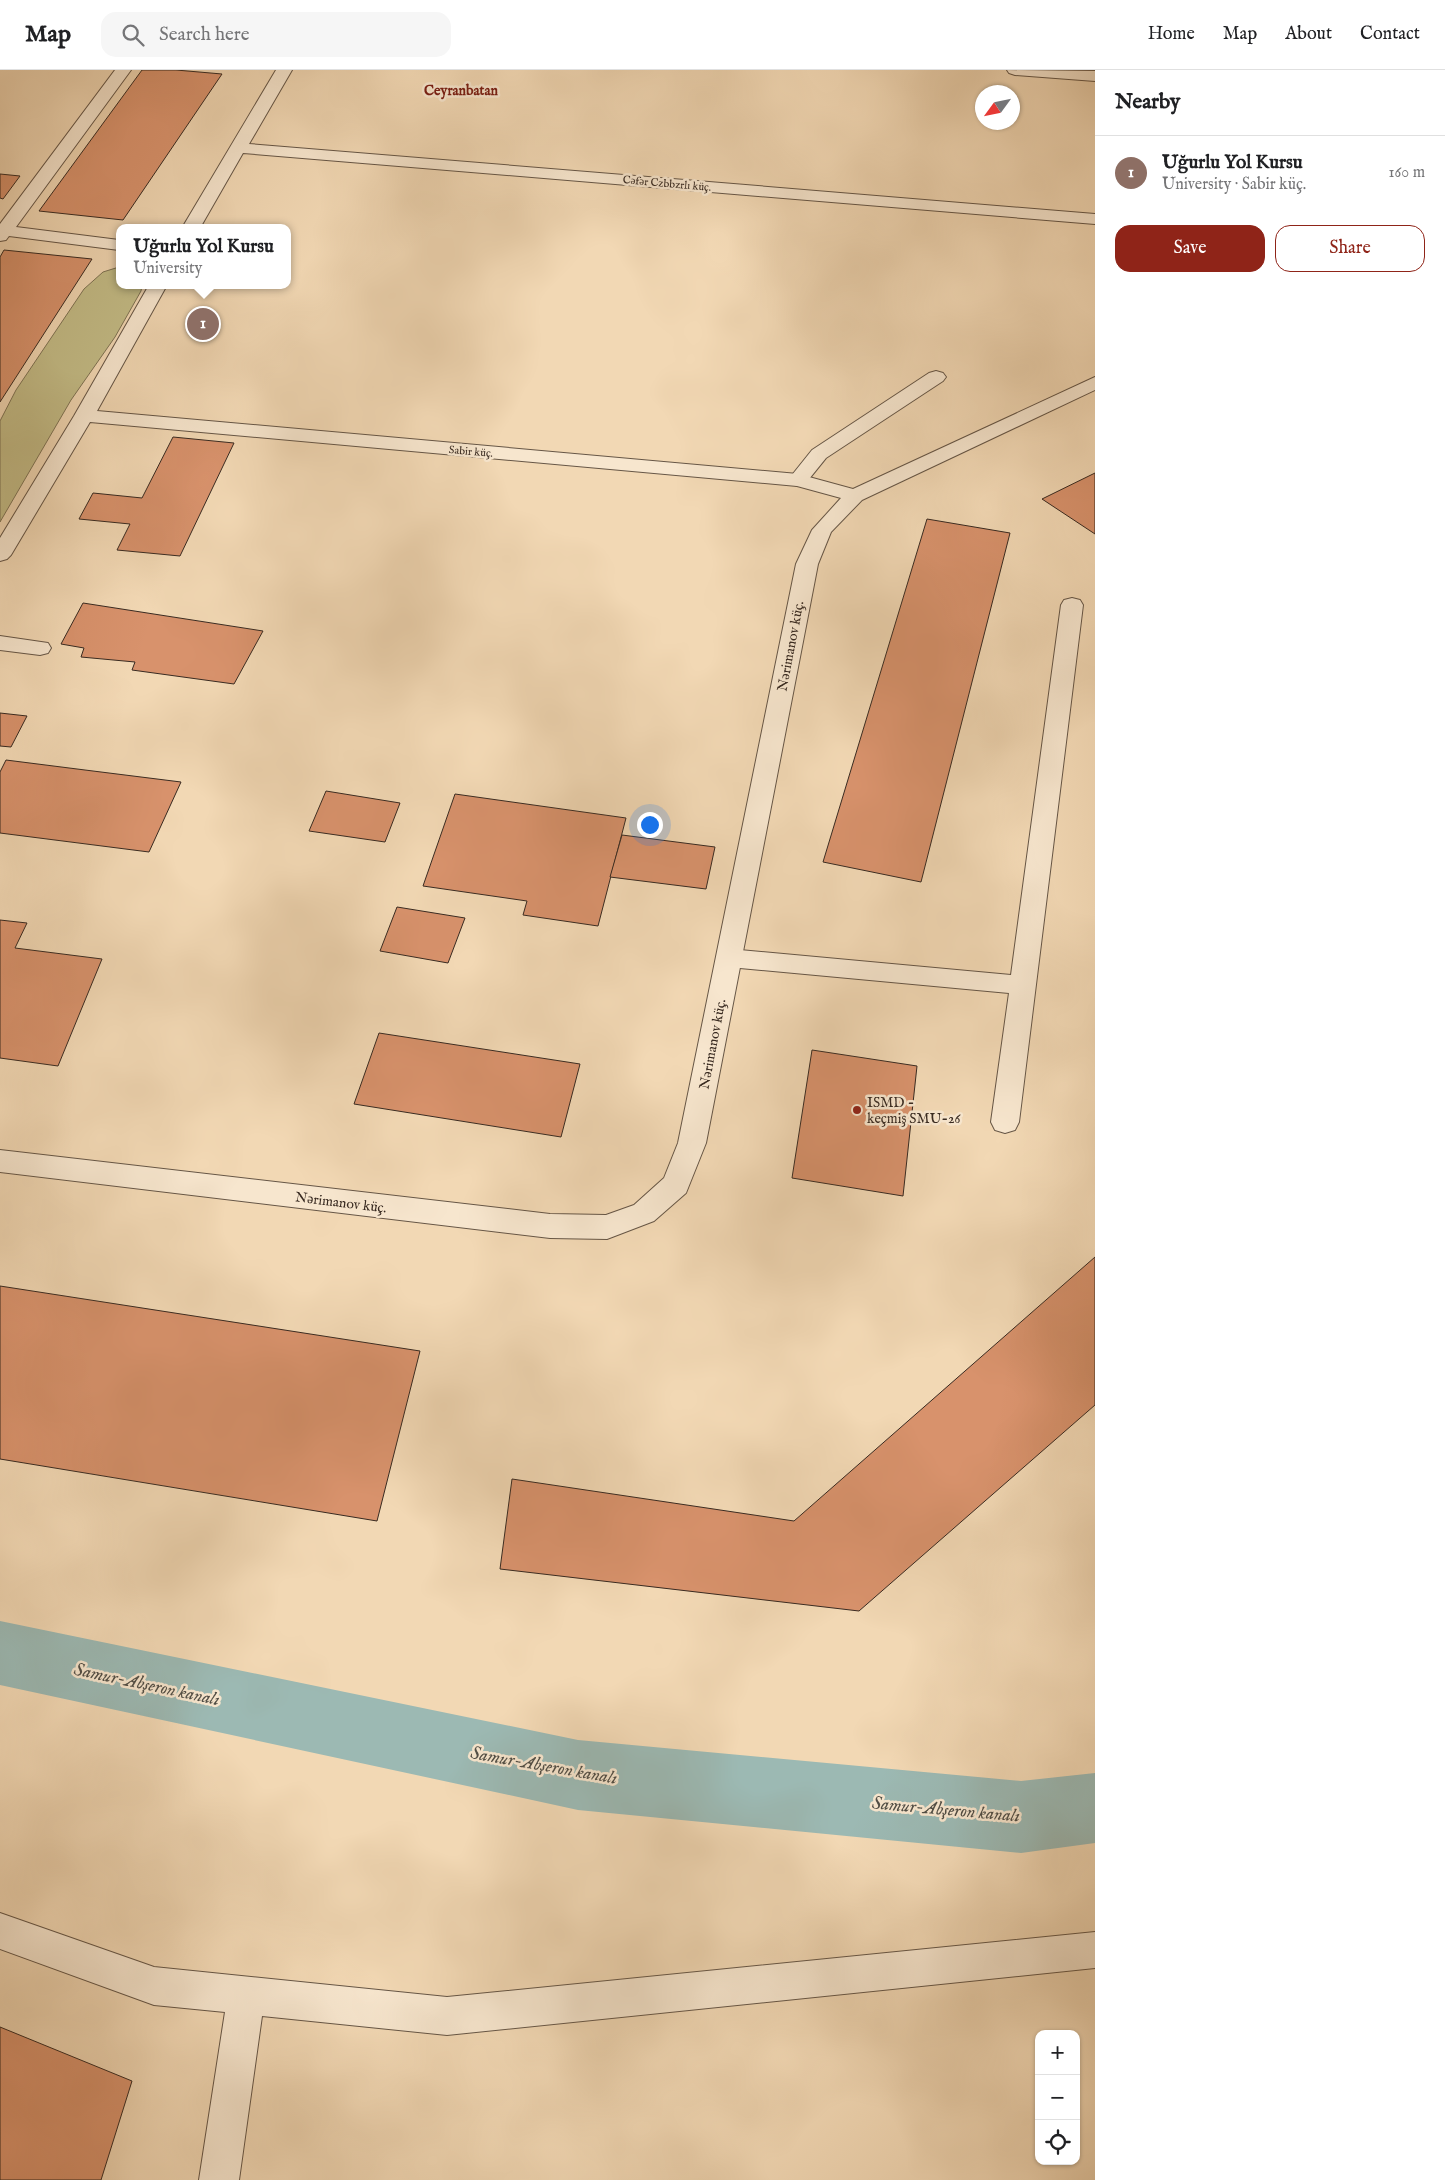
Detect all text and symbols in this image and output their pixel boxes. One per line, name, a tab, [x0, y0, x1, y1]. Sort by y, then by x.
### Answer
search box	[101, 12, 451, 57]
text: Map	[25, 19, 71, 50]
icon: search	[119, 21, 147, 49]
text: Search here	[159, 23, 250, 47]
text: Home	[1148, 23, 1195, 46]
text: Map	[1223, 23, 1257, 46]
text: About	[1285, 23, 1332, 46]
text: Contact	[1360, 23, 1420, 46]
district label: Ceyranbatan	[424, 82, 498, 100]
north arrow	[975, 85, 1020, 130]
text: Nearby	[1115, 89, 1180, 116]
text: Uğurlu Yol Kursu	[1162, 151, 1303, 175]
text: 1	[1128, 163, 1134, 183]
text: 160 m	[1389, 163, 1425, 183]
street label: Cəfər Czbbzrlı küç.	[622, 173, 712, 195]
text: University · Sabir küç.	[1162, 175, 1306, 195]
popup	[116, 224, 291, 289]
button: Save	[1115, 225, 1265, 272]
button: Share	[1275, 225, 1425, 272]
text: Uğurlu Yol Kursu	[133, 235, 274, 259]
text: University	[133, 259, 202, 279]
pin: 1	[187, 305, 219, 343]
street label: Sabir küç.	[448, 443, 494, 461]
street label: Nərimanov küç.	[773, 599, 809, 693]
your location	[637, 812, 663, 838]
street label: Nərimanov küç.	[695, 997, 731, 1091]
place label: ISMD - keçmiş SMU-26	[867, 1094, 962, 1128]
marker: ISMD - keçmiş SMU-26	[851, 1104, 863, 1116]
street label: Nərimanov küç.	[294, 1188, 388, 1218]
water label: Samur-Abşeron kanalı	[72, 1659, 222, 1712]
water label: Samur-Abşeron kanalı	[469, 1742, 619, 1791]
water label: Samur-Abşeron kanalı	[871, 1793, 1021, 1828]
map controls	[1035, 2030, 1080, 2165]
button: +	[1035, 2030, 1080, 2075]
button: −	[1035, 2075, 1080, 2120]
button: locate	[1035, 2120, 1080, 2165]

